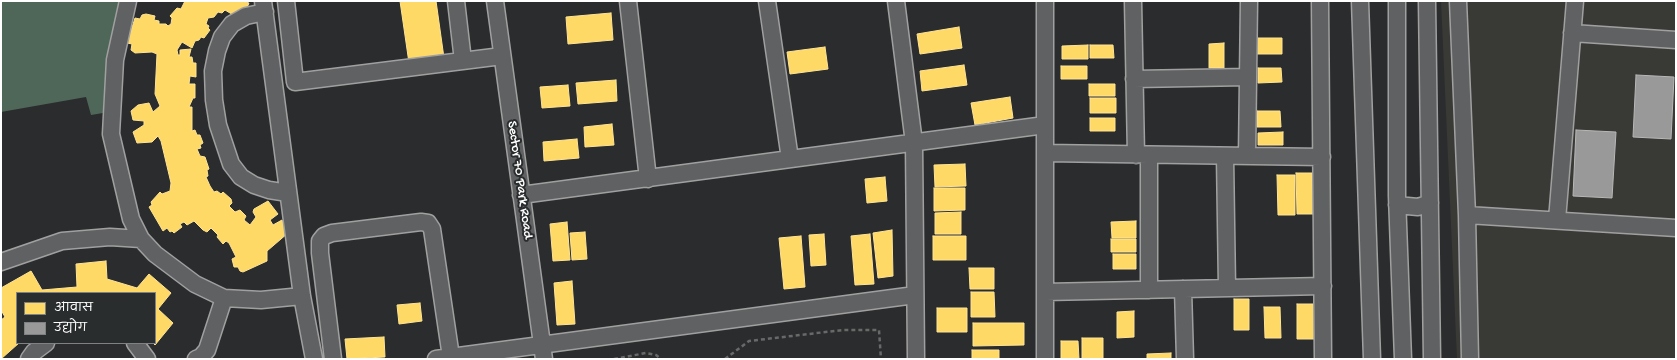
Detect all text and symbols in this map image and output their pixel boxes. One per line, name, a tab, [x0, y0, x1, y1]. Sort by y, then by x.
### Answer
street label: Sector 70 Park Road	[502, 120, 536, 240]
legend	[16, 292, 156, 344]
text: आवास	[54, 302, 93, 316]
text: उद्योग	[54, 322, 87, 336]

